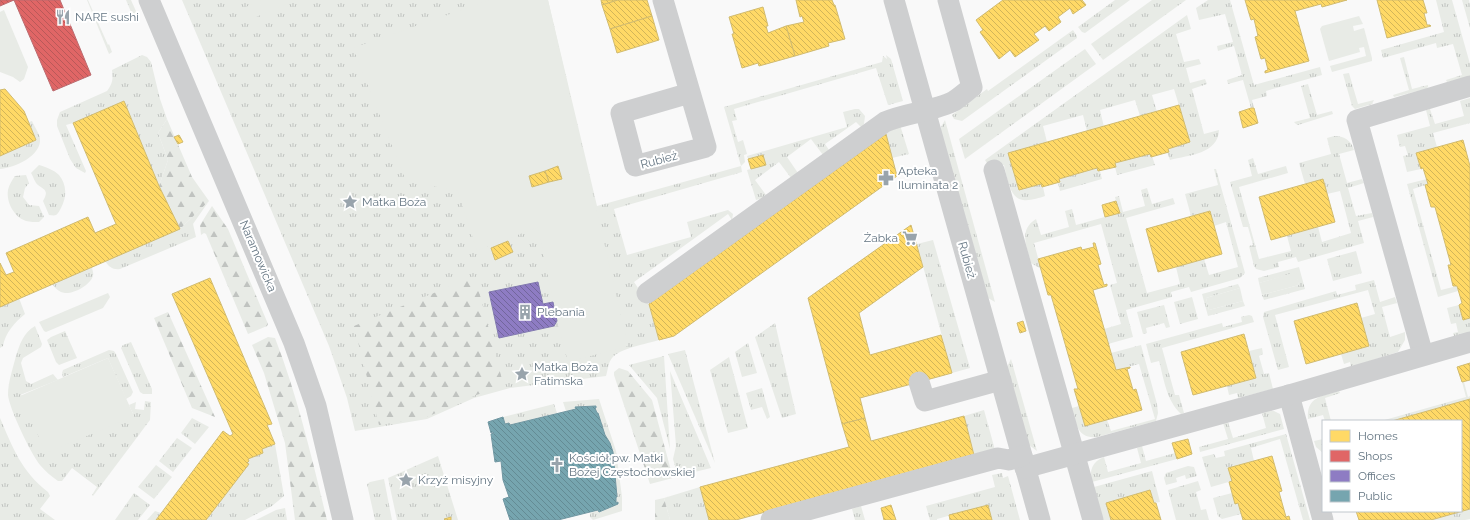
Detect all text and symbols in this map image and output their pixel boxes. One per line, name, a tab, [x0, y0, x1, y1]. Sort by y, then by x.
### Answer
restaurant icon: NARE sushi	[54, 8, 72, 26]
place label: NARE sushi	[75, 10, 139, 24]
street label: Rubież	[639, 148, 679, 172]
place label: Apteka Iluminata 2	[898, 164, 958, 192]
pharmacy icon: Apteka Iluminata 2	[877, 169, 895, 187]
place icon: Matka Boża	[341, 193, 359, 211]
place label: Matka Boża	[362, 195, 426, 209]
street label: Naramowicka	[237, 218, 279, 294]
supermarket icon: Żabka	[901, 229, 919, 247]
place label: Żabka	[864, 231, 898, 245]
street label: Rubież	[955, 240, 979, 280]
building icon: Plebania	[516, 303, 534, 321]
place label: Plebania	[537, 305, 585, 319]
place label: Matka Boża Fatimska	[534, 360, 598, 388]
place icon: Matka Boża Fatimska	[513, 365, 531, 383]
legend	[1322, 420, 1462, 512]
text: Homes	[1358, 429, 1398, 443]
text: Shops	[1358, 449, 1393, 463]
place label: Kościół pw. Matki Bożej Częstochowskiej	[569, 451, 695, 479]
church icon: Kościół pw. Matki Bożej Częstochowskiej	[548, 456, 566, 474]
text: Offices	[1358, 469, 1395, 483]
place icon: Krzyż misyjny	[397, 471, 415, 489]
place label: Krzyż misyjny	[418, 473, 494, 487]
text: Public	[1358, 489, 1393, 503]

